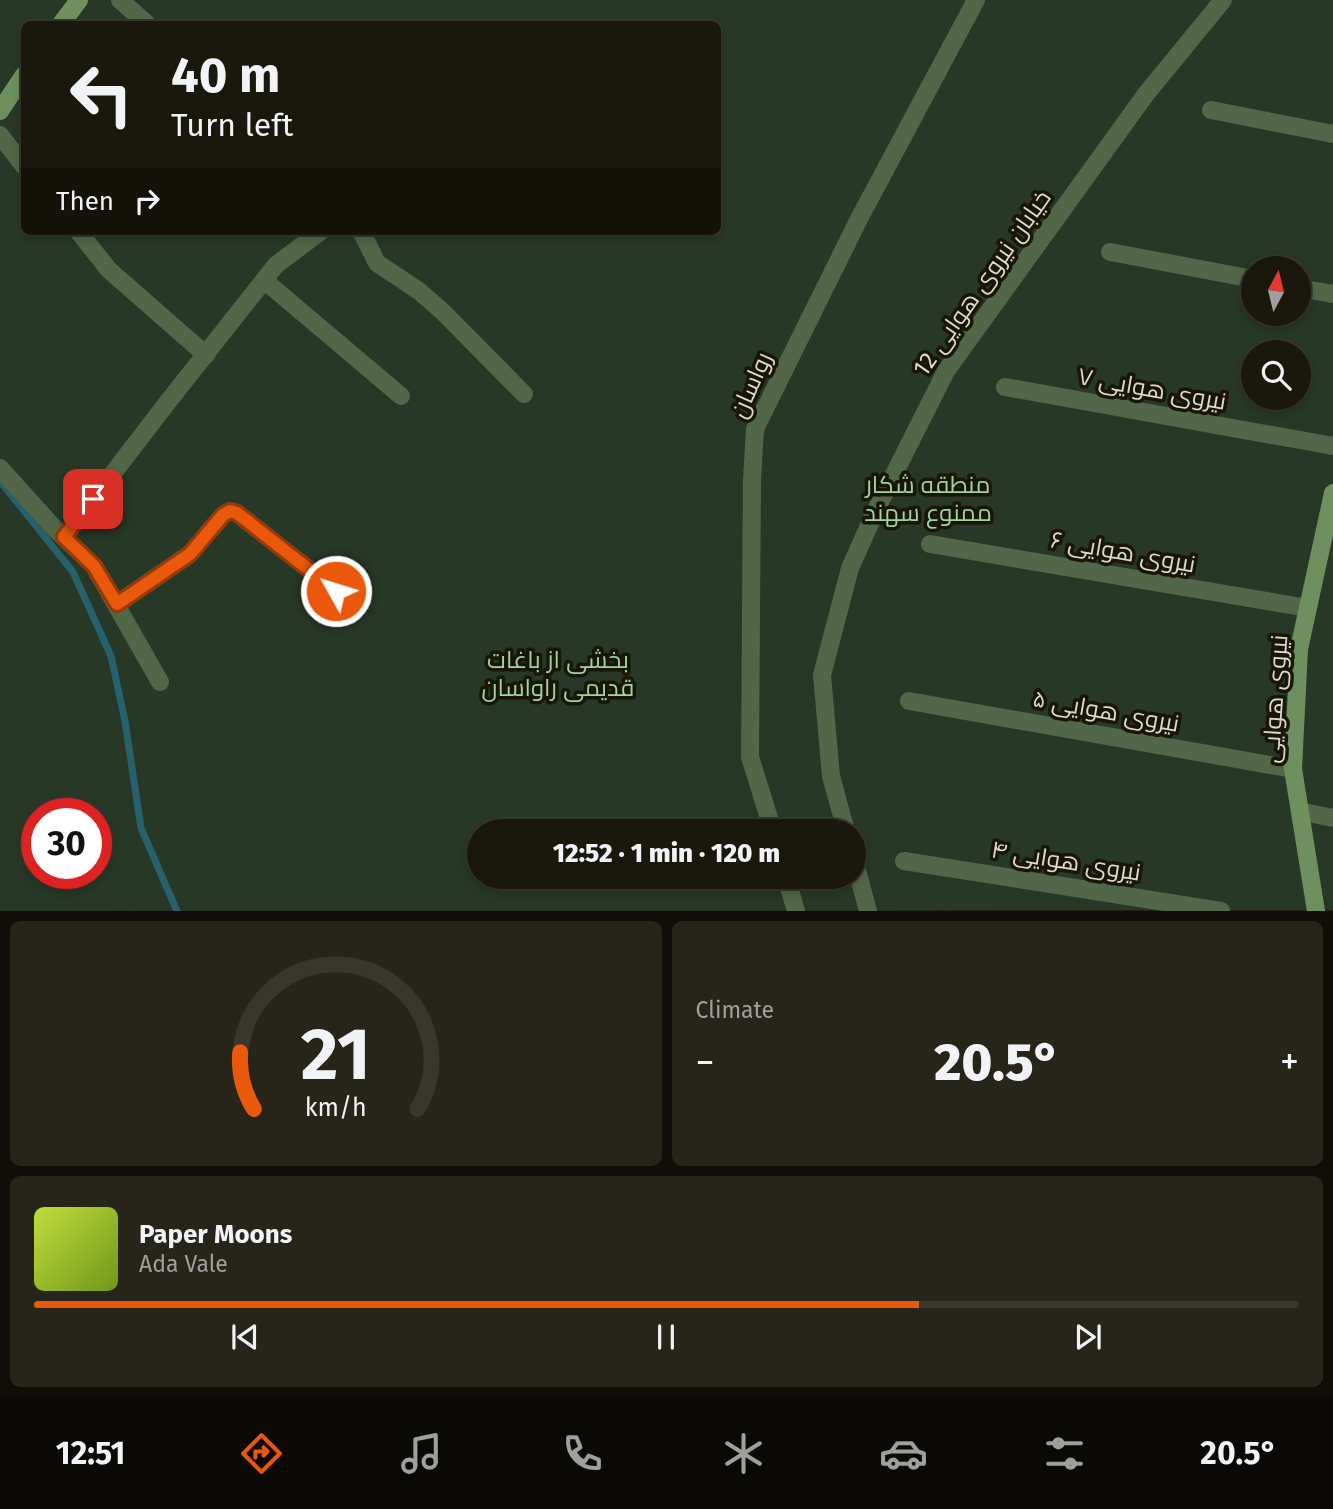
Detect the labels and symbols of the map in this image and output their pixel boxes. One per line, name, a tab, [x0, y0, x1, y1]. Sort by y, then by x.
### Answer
street label: خیابان نیروی هوایی 12	[907, 185, 1057, 381]
north arrow	[1241, 256, 1311, 326]
street label: رواسان	[724, 348, 778, 422]
street label: نیروی هوایی ۷	[1076, 362, 1228, 416]
pin	[63, 469, 123, 529]
park label: منطقه شکار ممنوع سهند	[863, 471, 992, 529]
street label: نیروی هوایی ۶	[1048, 525, 1198, 579]
position arrow	[299, 554, 373, 628]
street label: نیروی هوایی	[1257, 634, 1293, 764]
park label: بخشی از باغات قدیمی راواسان	[482, 646, 634, 702]
street label: نیروی هوایی ۵	[1031, 684, 1181, 738]
speed limit sign: 30	[21, 798, 112, 889]
street label: نیروی هوایی ۴	[989, 835, 1143, 887]

